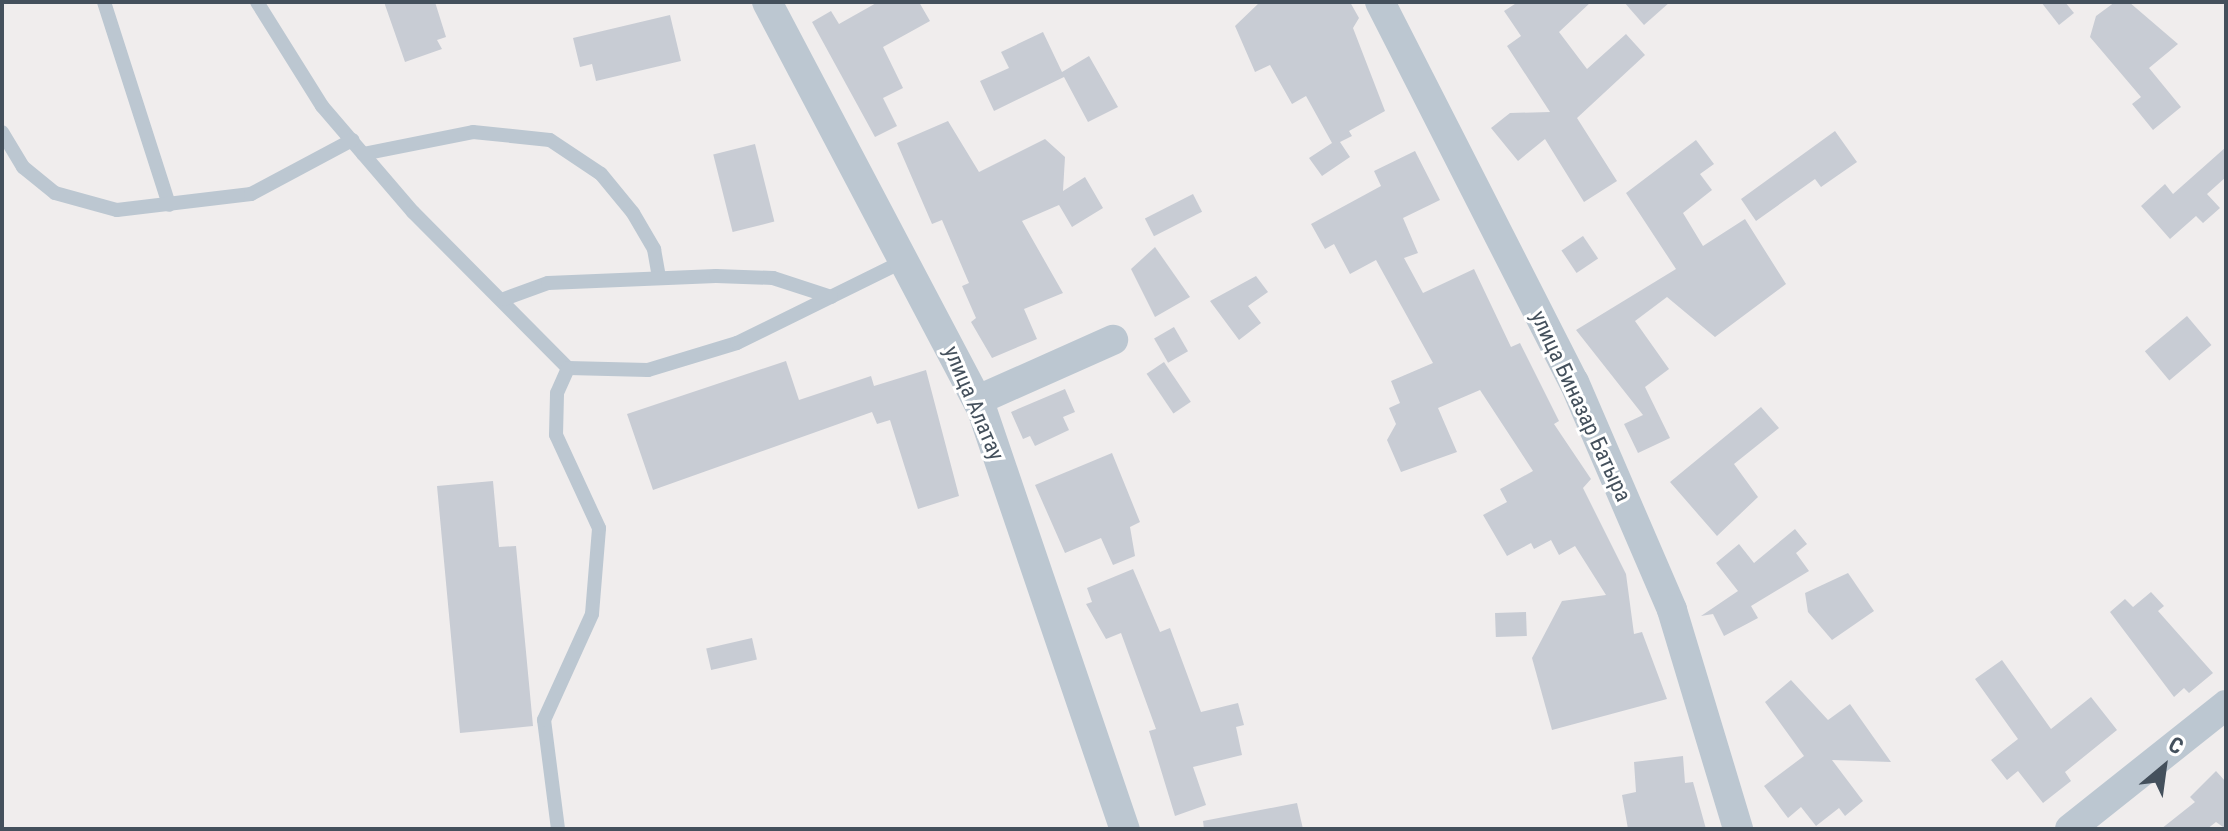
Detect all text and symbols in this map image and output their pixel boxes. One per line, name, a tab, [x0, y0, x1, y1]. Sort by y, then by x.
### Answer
street label: улица Биназар Батыра	[1525, 306, 1637, 506]
street label: улица Алатау	[938, 342, 1010, 464]
north arrow	[2124, 727, 2204, 807]
text: С	[2164, 732, 2187, 760]

